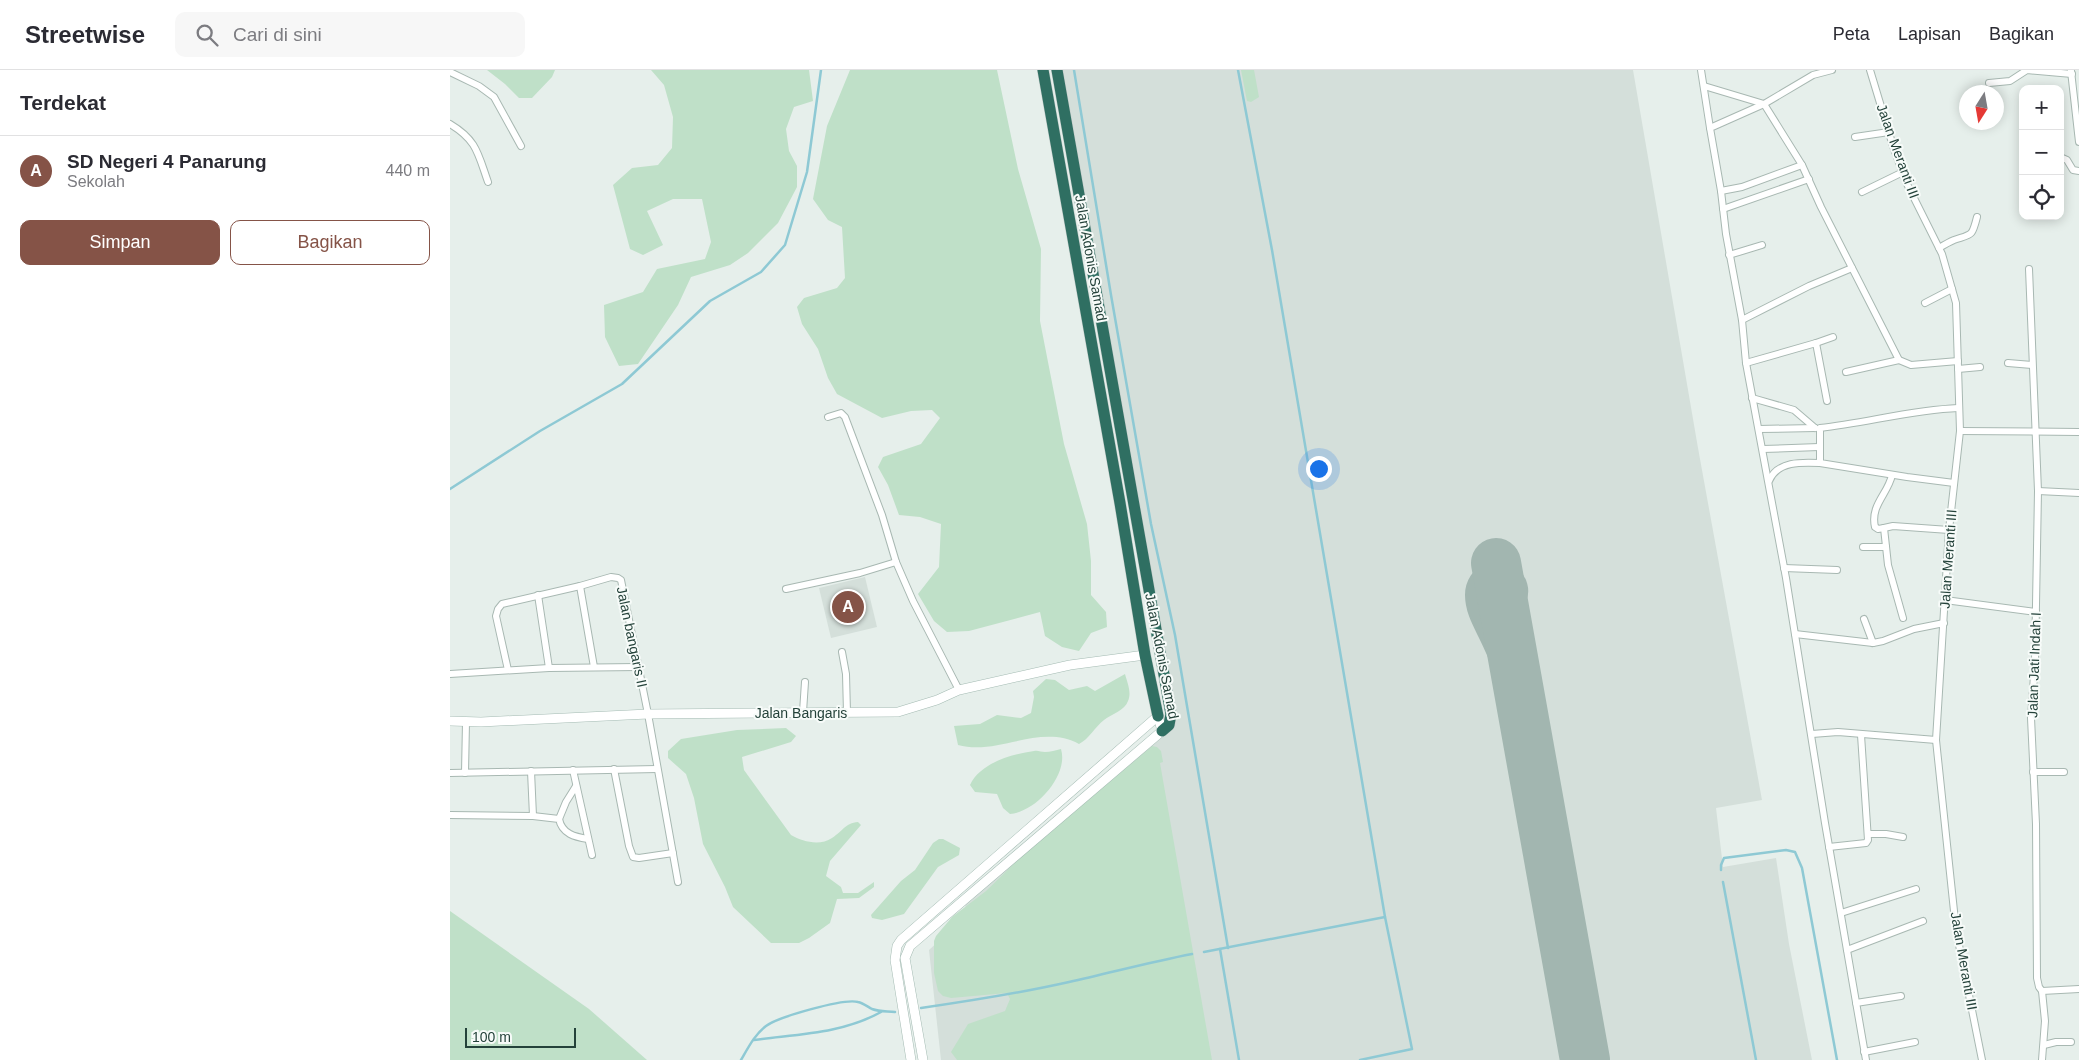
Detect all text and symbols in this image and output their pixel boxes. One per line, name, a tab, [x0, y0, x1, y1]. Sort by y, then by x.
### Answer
search box	[175, 12, 525, 57]
text: Streetwise	[25, 21, 145, 48]
icon: search	[193, 21, 221, 49]
text: Cari di sini	[233, 24, 322, 45]
text: Peta	[1833, 24, 1870, 44]
text: Lapisan	[1898, 24, 1961, 44]
text: Bagikan	[1989, 24, 2054, 44]
north arrow	[1959, 85, 2004, 130]
map controls	[2019, 85, 2064, 220]
button: +	[2019, 85, 2064, 130]
text: Terdekat	[20, 91, 106, 114]
street label: Jalan Meranti III	[1873, 101, 1923, 201]
button: −	[2019, 130, 2064, 175]
text: SD Negeri 4 Panarung	[67, 151, 267, 172]
text: A	[30, 162, 42, 179]
text: 440 m	[386, 162, 430, 179]
text: Sekolah	[67, 173, 125, 190]
button: locate	[2019, 175, 2064, 220]
street label: Jalan Adonis Samad	[1072, 194, 1110, 322]
button: Simpan	[20, 220, 220, 265]
button: Bagikan	[230, 220, 430, 265]
your location	[1306, 456, 1332, 482]
street label: Jalan Meranti III	[1937, 509, 1959, 609]
street label: Jalan bangaris II	[613, 585, 651, 689]
pin: A	[832, 588, 864, 626]
street label: Jalan Adonis Samad	[1142, 592, 1182, 720]
street label: Jalan Jati Indah I	[2024, 612, 2044, 718]
street label: Jalan Bangaris	[755, 705, 847, 721]
street label: Jalan Meranti III	[1947, 911, 1981, 1011]
scale bar	[465, 1025, 576, 1048]
text: 100 m	[472, 1029, 511, 1045]

